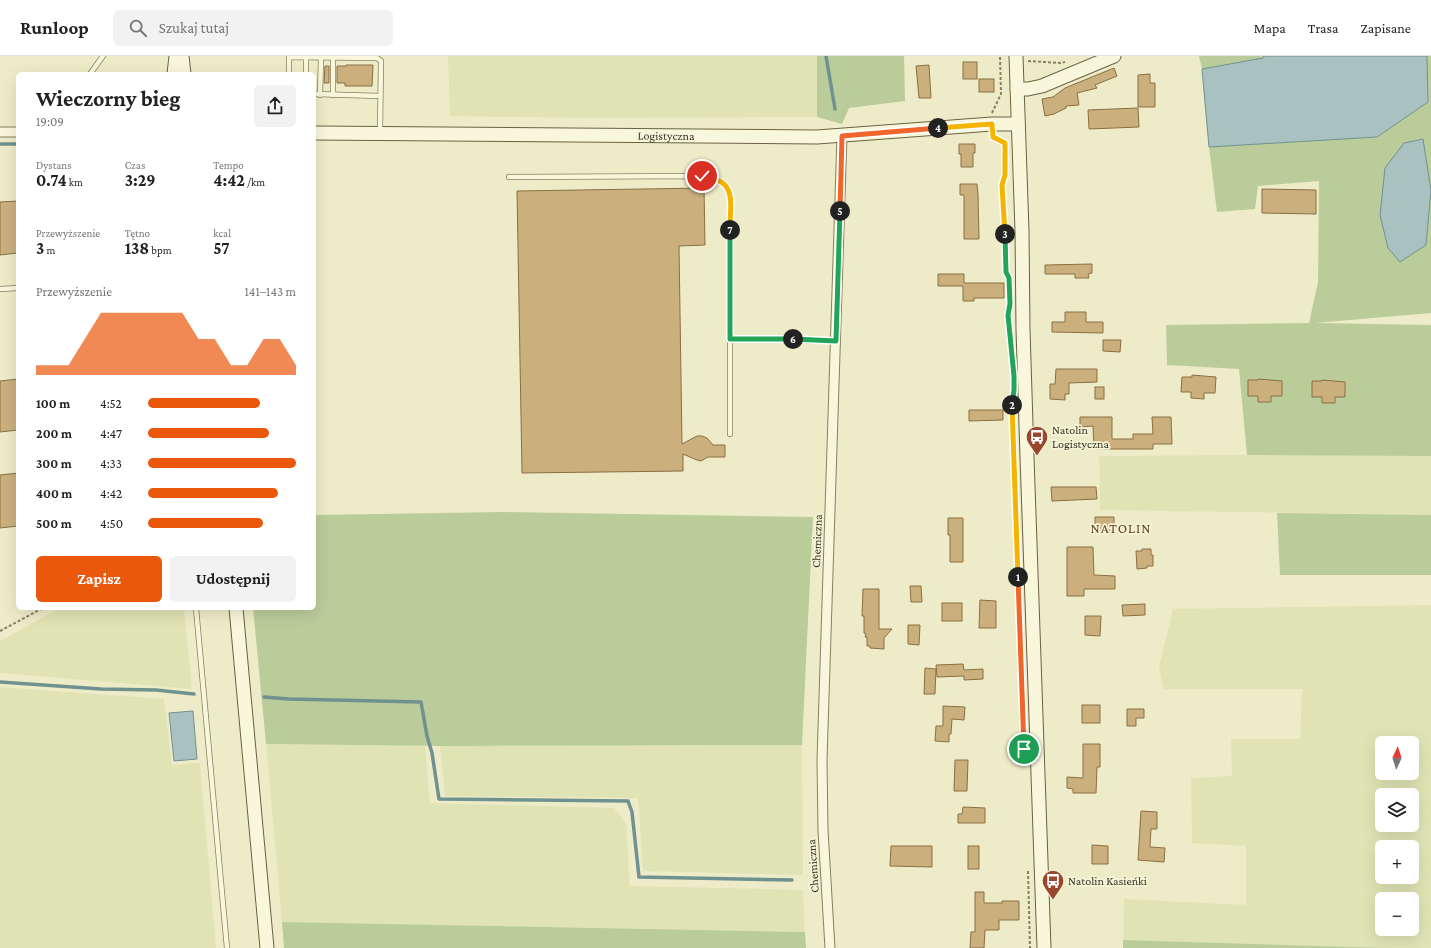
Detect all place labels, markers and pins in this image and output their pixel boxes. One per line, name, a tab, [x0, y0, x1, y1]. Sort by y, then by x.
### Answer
pin: 4	[928, 118, 948, 138]
pin	[685, 159, 719, 193]
pin: 5	[830, 201, 850, 221]
pin: 7	[720, 220, 740, 240]
pin: 3	[995, 224, 1015, 244]
pin: 6	[783, 329, 803, 349]
pin: 2	[1002, 395, 1022, 415]
place label: Natolin Logistyczna	[1052, 423, 1109, 451]
bus stop icon: Natolin Logistyczna	[1024, 424, 1050, 457]
pin: 1	[1008, 567, 1028, 587]
pin	[1007, 732, 1041, 766]
bus stop icon: Natolin Kasieńki	[1040, 868, 1066, 901]
place label: Natolin Kasieńki	[1068, 874, 1147, 888]

